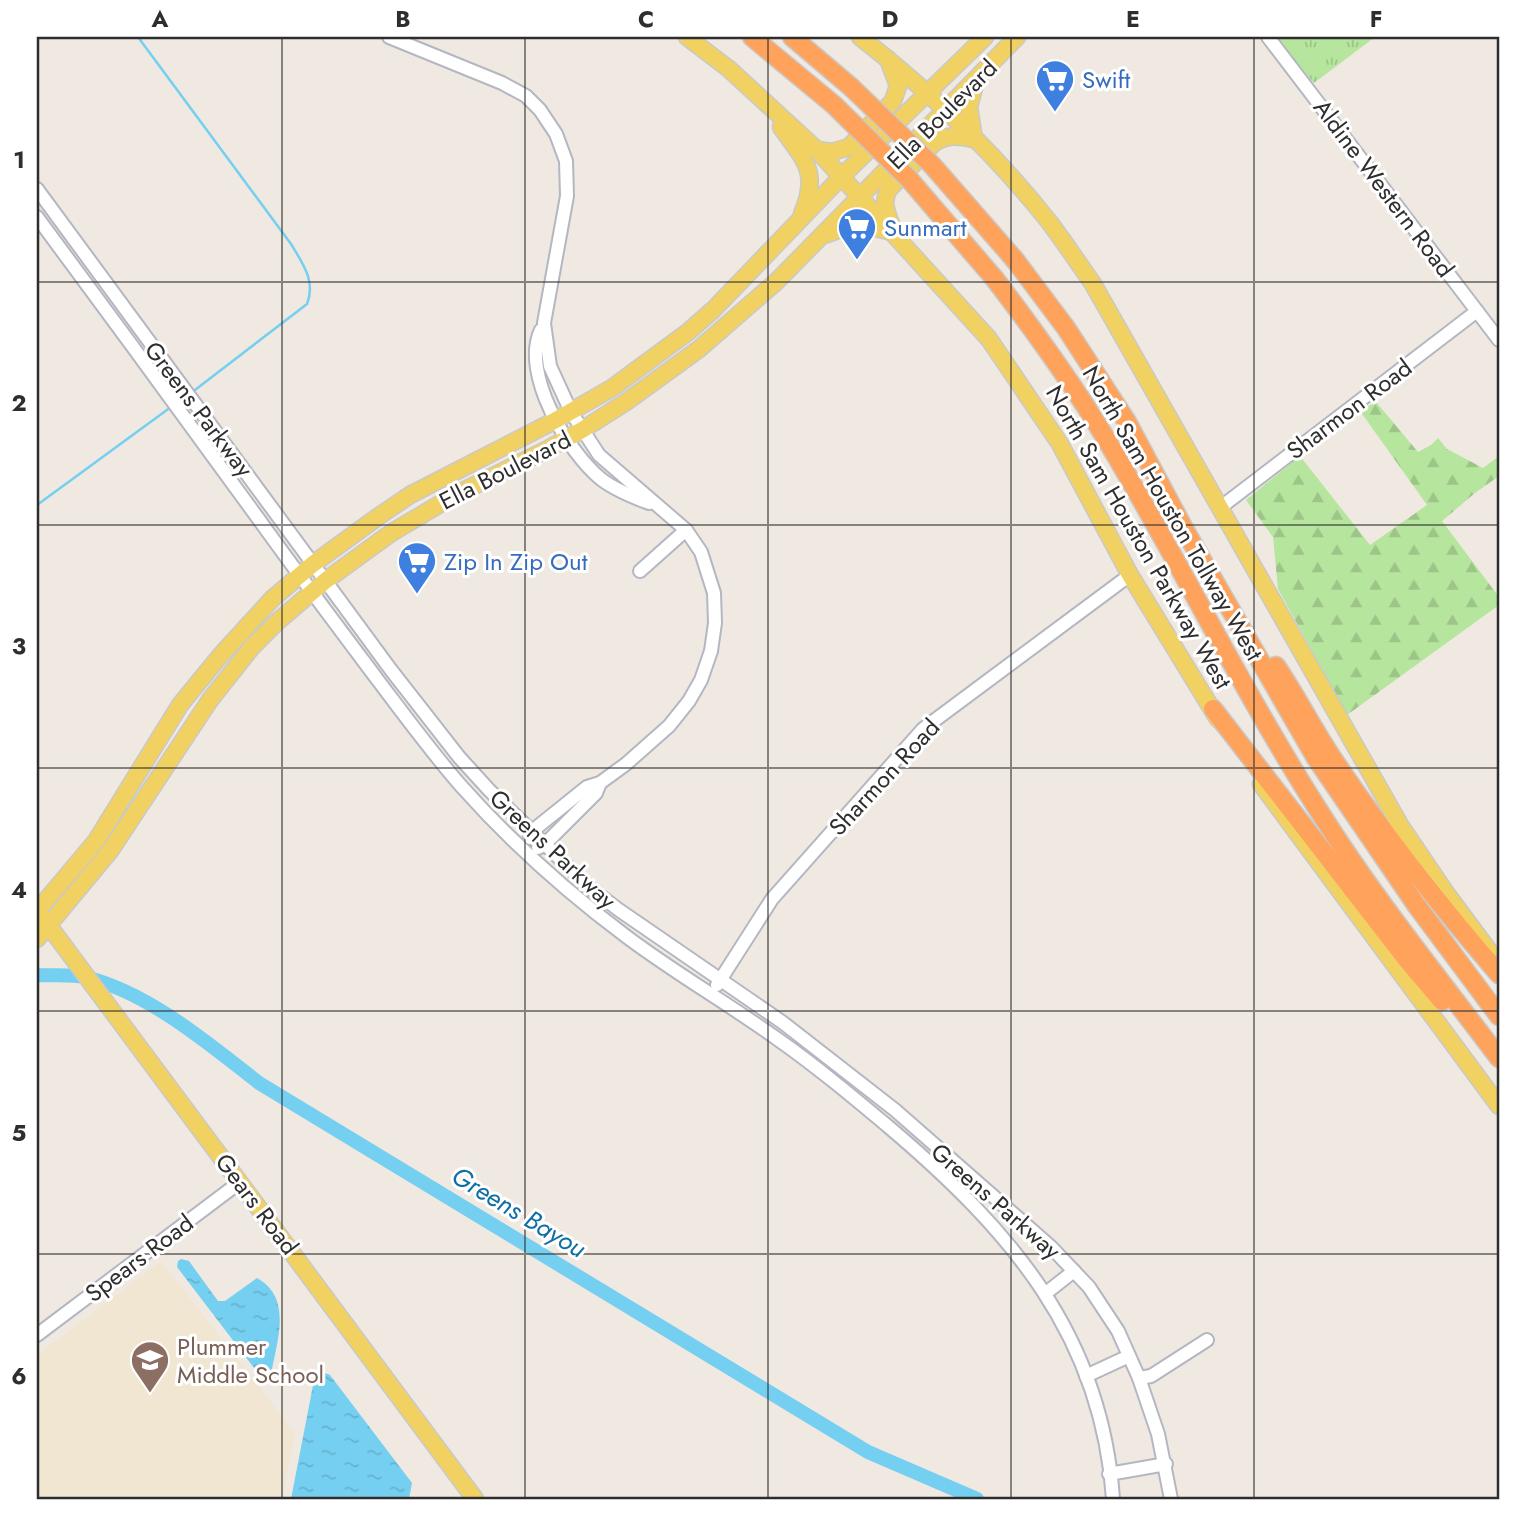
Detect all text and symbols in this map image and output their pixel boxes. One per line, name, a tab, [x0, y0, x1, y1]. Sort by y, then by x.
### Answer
text: A	[151, 2, 169, 36]
text: B	[395, 2, 411, 36]
text: C	[638, 2, 654, 36]
text: D	[882, 2, 899, 36]
text: E	[1126, 2, 1140, 36]
text: F	[1370, 2, 1382, 36]
street label: Ella Boulevard	[879, 51, 1005, 177]
supermarket icon: Swift	[1034, 58, 1076, 113]
place label: Swift	[1082, 62, 1131, 97]
street label: Aldine Western Road	[1305, 92, 1463, 284]
text: 1	[13, 143, 25, 177]
supermarket icon: Sunmart	[836, 206, 878, 261]
place label: Sunmart	[884, 210, 967, 245]
street label: Greens Parkway	[136, 334, 262, 485]
street label: Sharmon Road	[1279, 350, 1419, 468]
street label: North Sam Houston Tollway West	[1074, 359, 1272, 667]
street label: North Sam Houston Parkway West	[1037, 379, 1241, 696]
text: 2	[11, 386, 27, 420]
street label: Ella Boulevard	[433, 422, 577, 518]
supermarket icon: Zip In Zip Out	[396, 540, 438, 595]
place label: Zip In Zip Out	[444, 544, 588, 579]
text: 3	[12, 629, 26, 663]
street label: Sharmon Road	[820, 711, 948, 843]
street label: Greens Parkway	[482, 781, 625, 917]
text: 4	[11, 873, 27, 907]
text: 5	[12, 1116, 26, 1150]
street label: Greens Parkway	[923, 1135, 1069, 1268]
street label: Gears Road	[207, 1146, 307, 1262]
water label: Greens Bayou	[444, 1157, 594, 1267]
street label: Spears Road	[78, 1206, 200, 1310]
place label: Plummer Middle School	[177, 1329, 324, 1392]
school or university icon: Plummer Middle School	[129, 1339, 171, 1394]
text: 6	[11, 1359, 27, 1393]

